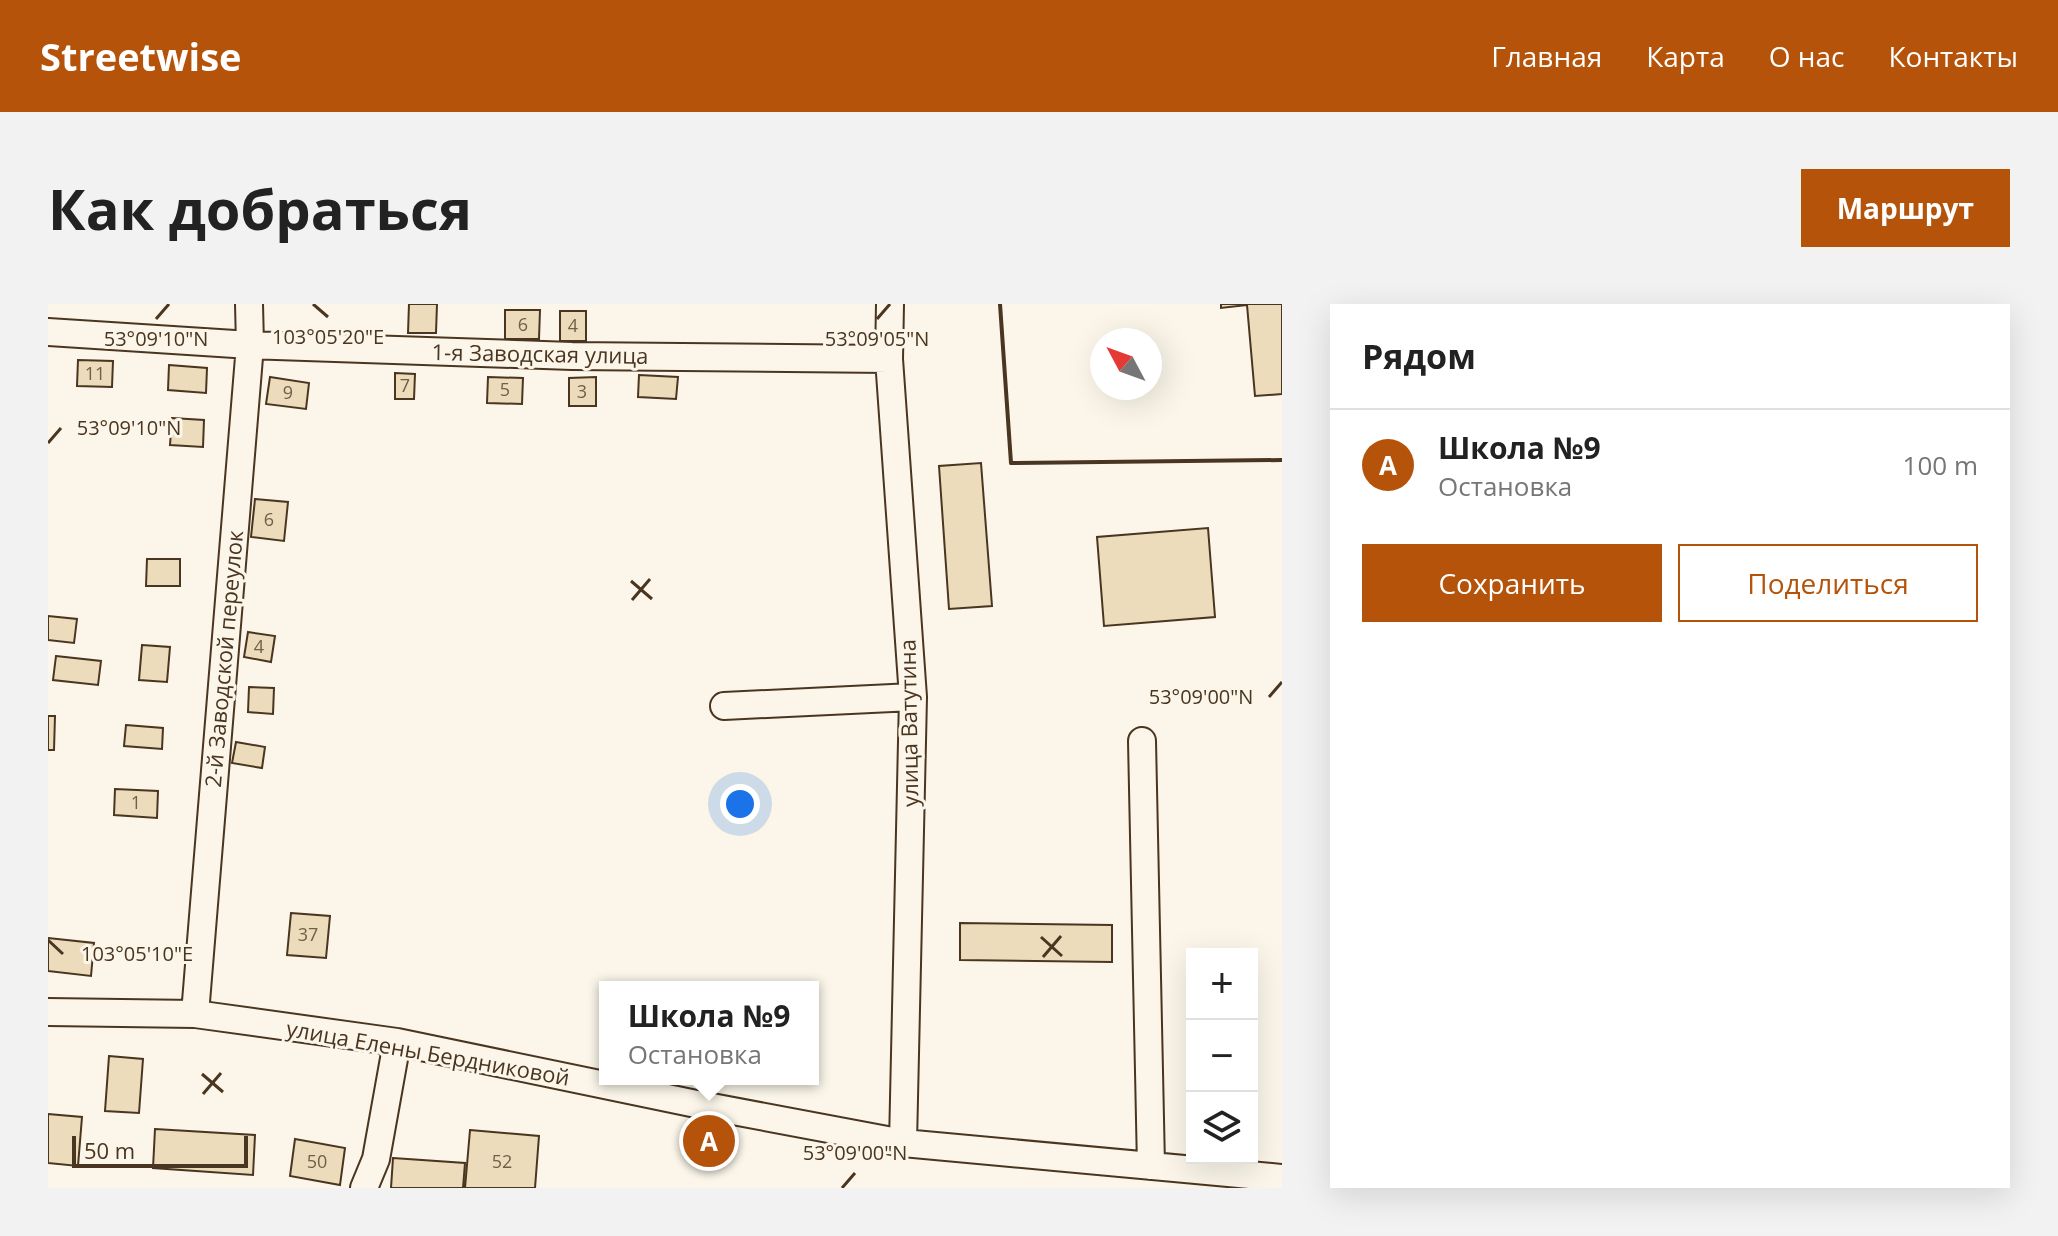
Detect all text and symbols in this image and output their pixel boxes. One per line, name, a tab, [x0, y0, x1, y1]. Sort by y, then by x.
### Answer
text: Streetwise	[40, 30, 242, 82]
text: Главная	[1491, 37, 1602, 75]
text: Карта	[1646, 37, 1725, 75]
text: О нас	[1769, 37, 1844, 75]
text: Контакты	[1888, 37, 2018, 75]
button: Маршрут	[1801, 169, 2010, 247]
text: Как добраться	[48, 170, 472, 246]
house number: 6	[518, 312, 528, 336]
house number: 4	[568, 313, 578, 337]
text: 103°05'20"E	[272, 323, 384, 350]
text: 53°09'10"N	[104, 325, 208, 352]
text: 53°09'05"N	[825, 325, 929, 352]
north arrow	[1090, 328, 1162, 400]
text: Рядом	[1362, 333, 1476, 379]
street label: 1-я Заводская улица	[431, 336, 649, 370]
house number: 11	[85, 361, 105, 385]
house number: 7	[400, 373, 410, 397]
house number: 5	[500, 377, 510, 401]
house number: 3	[577, 379, 587, 403]
house number: 9	[283, 380, 293, 404]
text: 53°09'10"N	[77, 414, 181, 441]
text: Школа №9	[1438, 427, 1601, 468]
text: A	[1379, 447, 1397, 483]
text: 100 m	[1903, 447, 1978, 483]
text: Остановка	[1438, 468, 1572, 504]
house number: 6	[264, 507, 274, 531]
street label: 2-й Заводской переулок	[197, 529, 249, 789]
button: Сохранить	[1362, 544, 1662, 622]
button: Поделиться	[1678, 544, 1978, 622]
house number: 4	[254, 634, 264, 658]
street label: улица Ватутина	[892, 639, 924, 807]
text: 53°09'00"N	[1149, 683, 1253, 710]
your location	[720, 784, 760, 824]
house number: 1	[131, 790, 141, 814]
house number: 37	[298, 922, 318, 946]
text: 103°05'10"E	[81, 940, 193, 967]
map controls	[1186, 948, 1258, 1164]
button: +	[1186, 948, 1258, 1020]
popup	[599, 981, 819, 1085]
text: Школа №9	[628, 995, 790, 1036]
street label: улица Елены Бердниковой	[284, 1012, 572, 1092]
button: −	[1186, 1020, 1258, 1092]
text: Остановка	[628, 1036, 762, 1072]
button: layers	[1186, 1092, 1258, 1164]
pin: A	[683, 1111, 735, 1171]
scale bar	[72, 1132, 248, 1168]
text: 50 m	[84, 1135, 135, 1165]
text: 53°09'00"N	[803, 1139, 907, 1166]
house number: 50	[307, 1149, 327, 1173]
house number: 52	[492, 1149, 512, 1173]

